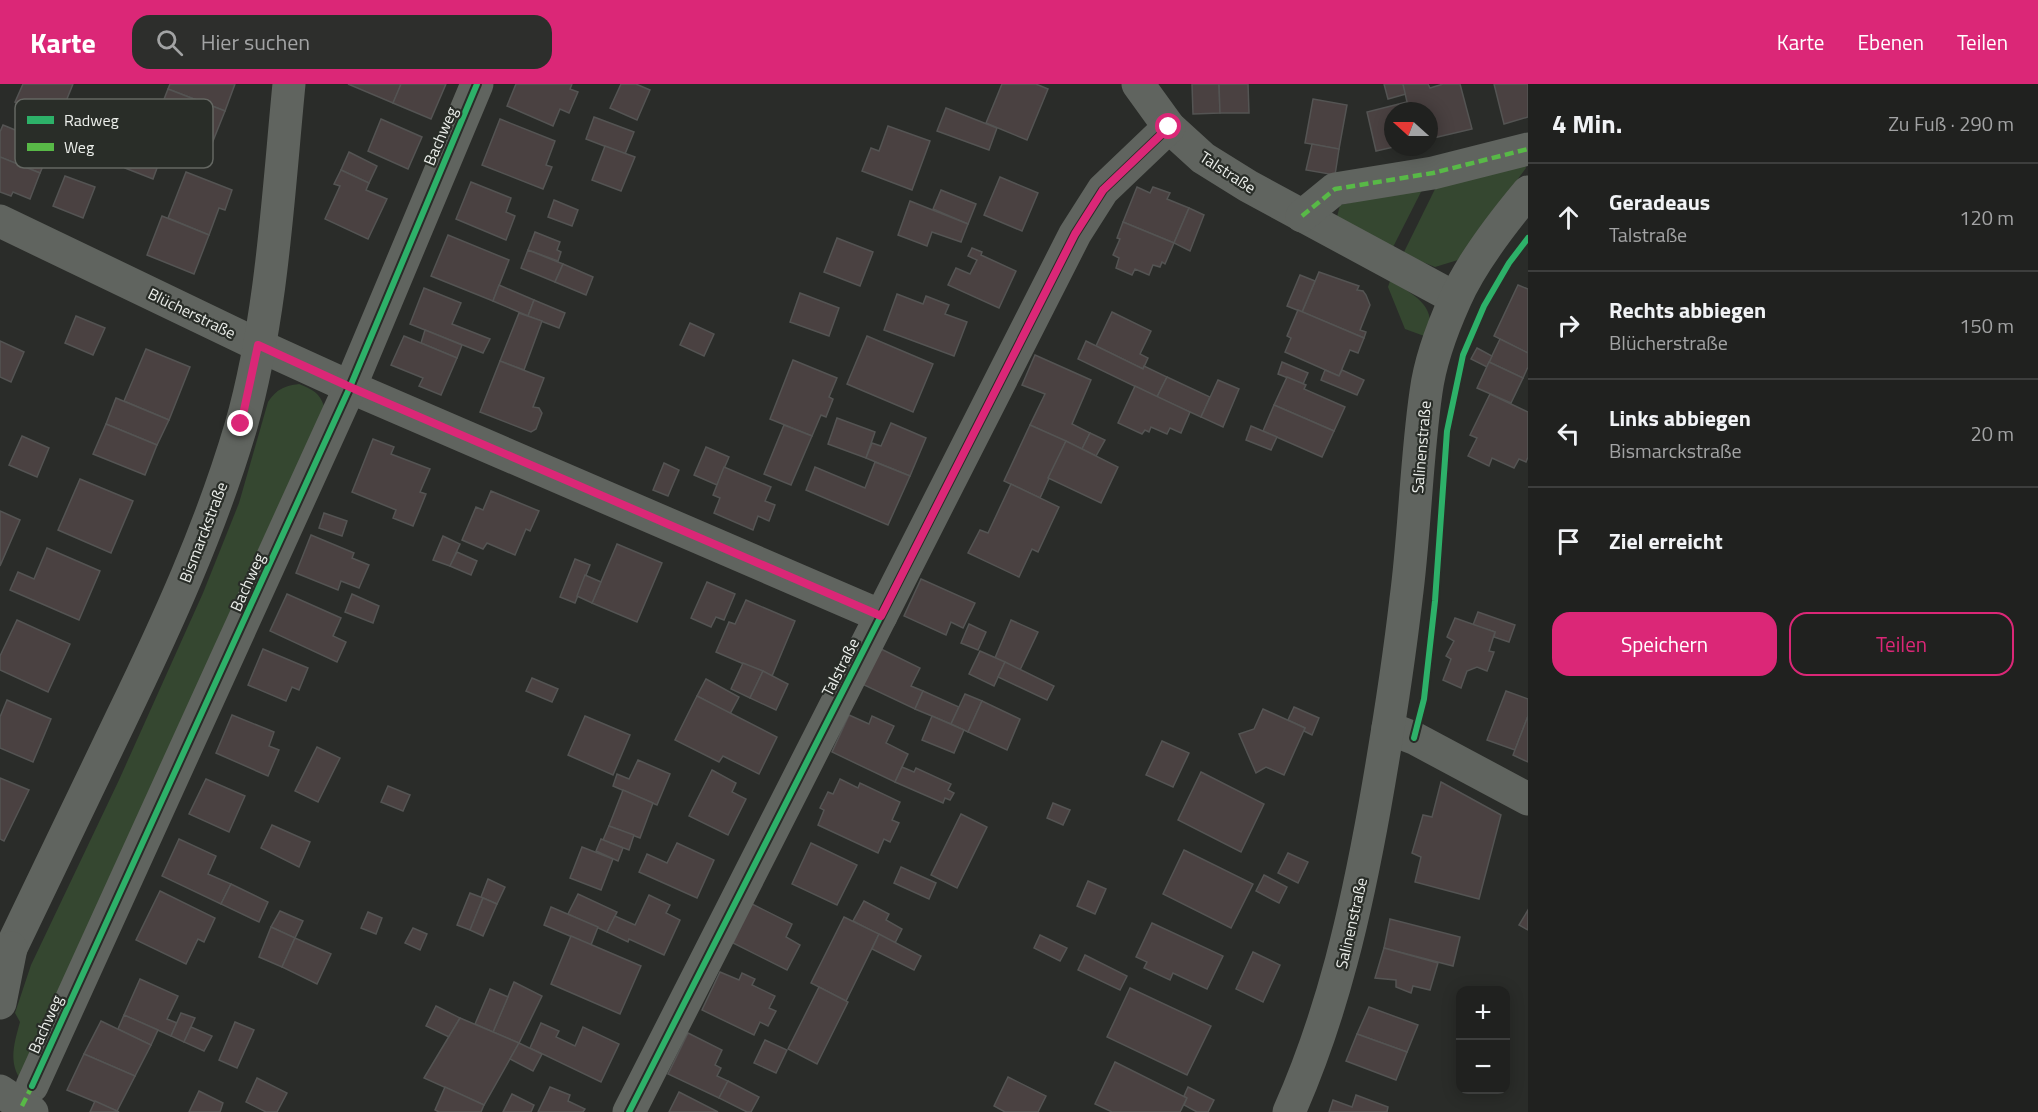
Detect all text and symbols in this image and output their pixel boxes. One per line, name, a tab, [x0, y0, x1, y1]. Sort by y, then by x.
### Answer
search box	[132, 15, 552, 69]
text: Karte	[30, 21, 96, 64]
text: Hier suchen	[201, 25, 310, 59]
icon: search	[153, 26, 186, 59]
text: Karte	[1777, 26, 1824, 58]
text: Ebenen	[1857, 26, 1924, 58]
text: Teilen	[1957, 26, 2008, 58]
legend	[15, 99, 213, 168]
north arrow	[1384, 102, 1438, 156]
street label: Bachweg	[417, 103, 463, 169]
text: 4 Min.	[1552, 104, 1622, 143]
text: Radweg	[64, 108, 119, 132]
text: Zu Fuß · 290 m	[1888, 108, 2014, 139]
route start	[1155, 113, 1181, 139]
text: Weg	[64, 135, 94, 159]
street label: Talstraße	[1195, 145, 1261, 199]
text: Geradeaus	[1609, 185, 1710, 219]
icon: ahead	[1552, 201, 1585, 234]
text: 120 m	[1959, 202, 2014, 233]
text: Talstraße	[1609, 219, 1687, 250]
street label: Blücherstraße	[144, 281, 240, 345]
text: Rechts abbiegen	[1609, 293, 1766, 327]
icon: right	[1552, 309, 1585, 342]
text: 150 m	[1959, 310, 2014, 341]
text: Blücherstraße	[1609, 327, 1728, 358]
street label: Salinenstraße	[1405, 400, 1437, 494]
text: Links abbiegen	[1609, 401, 1751, 435]
route end	[227, 410, 253, 436]
icon: left	[1552, 417, 1585, 450]
text: 20 m	[1970, 418, 2014, 449]
text: Bismarckstraße	[1609, 435, 1742, 466]
street label: Bismarckstraße	[173, 478, 233, 586]
text: Ziel erreicht	[1609, 524, 1723, 558]
icon: arrive	[1552, 525, 1585, 558]
street label: Bachweg	[223, 549, 271, 615]
button: Speichern	[1552, 612, 1777, 676]
button: Teilen	[1789, 612, 2014, 676]
street label: Talstraße	[815, 634, 865, 700]
street label: Salinenstraße	[1329, 875, 1373, 971]
map controls	[1456, 986, 1510, 1094]
button: +	[1456, 986, 1510, 1040]
street label: Bachweg	[21, 991, 69, 1057]
button: −	[1456, 1040, 1510, 1094]

